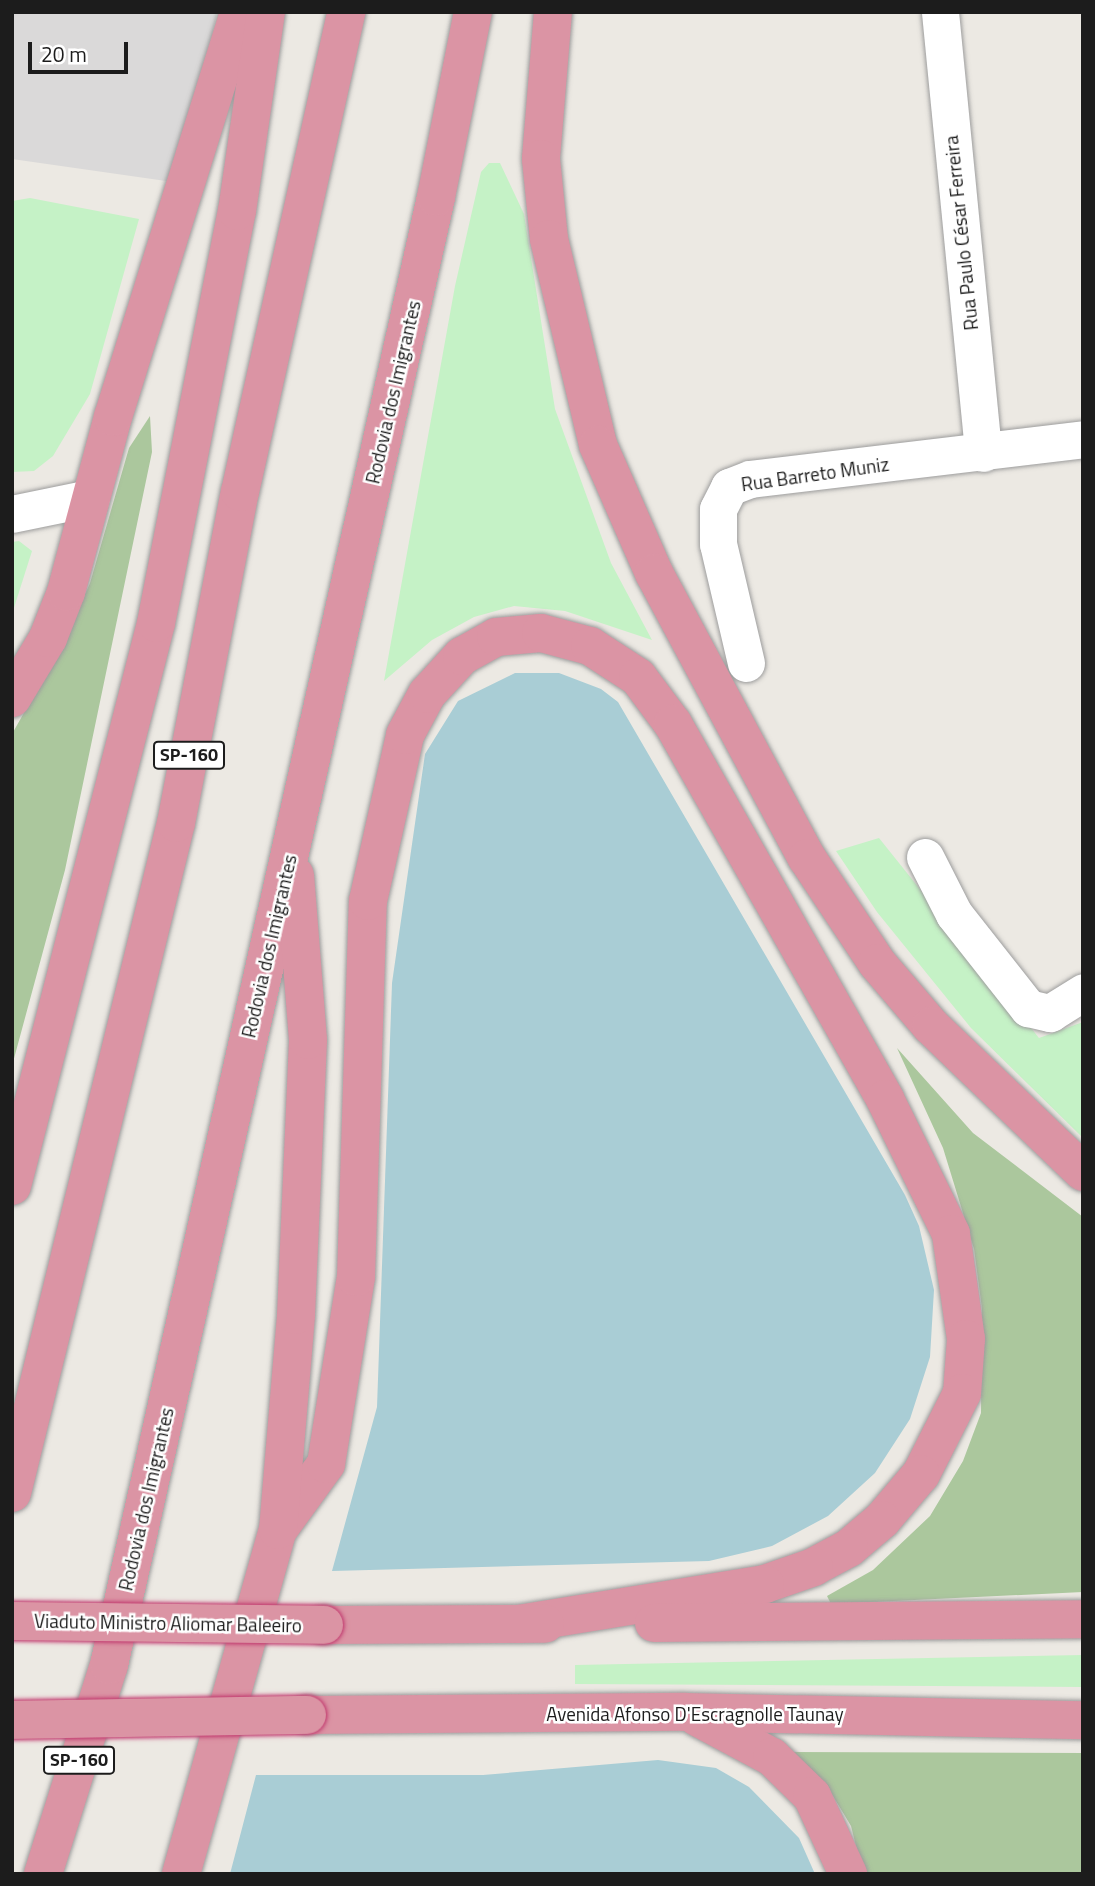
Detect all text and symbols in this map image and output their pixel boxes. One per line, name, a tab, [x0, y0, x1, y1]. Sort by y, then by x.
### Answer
scale bar	[32, 28, 131, 72]
text: 20 m	[41, 38, 87, 70]
street label: Rua Paulo César Ferreira	[939, 134, 983, 332]
street label: Rodovia dos Imigrantes	[361, 298, 425, 486]
street label: Rua Barreto Muniz	[740, 452, 890, 496]
road number: SP-160	[152, 740, 226, 770]
street label: Rodovia dos Imigrantes	[237, 852, 301, 1040]
street label: Rodovia dos Imigrantes	[114, 1405, 178, 1593]
street label: Viaduto Ministro Aliomar Baleeiro	[34, 1609, 302, 1637]
street label: Avenida Afonso D'Escragnolle Taunay	[546, 1703, 844, 1725]
road number: SP-160	[42, 1745, 116, 1774]

